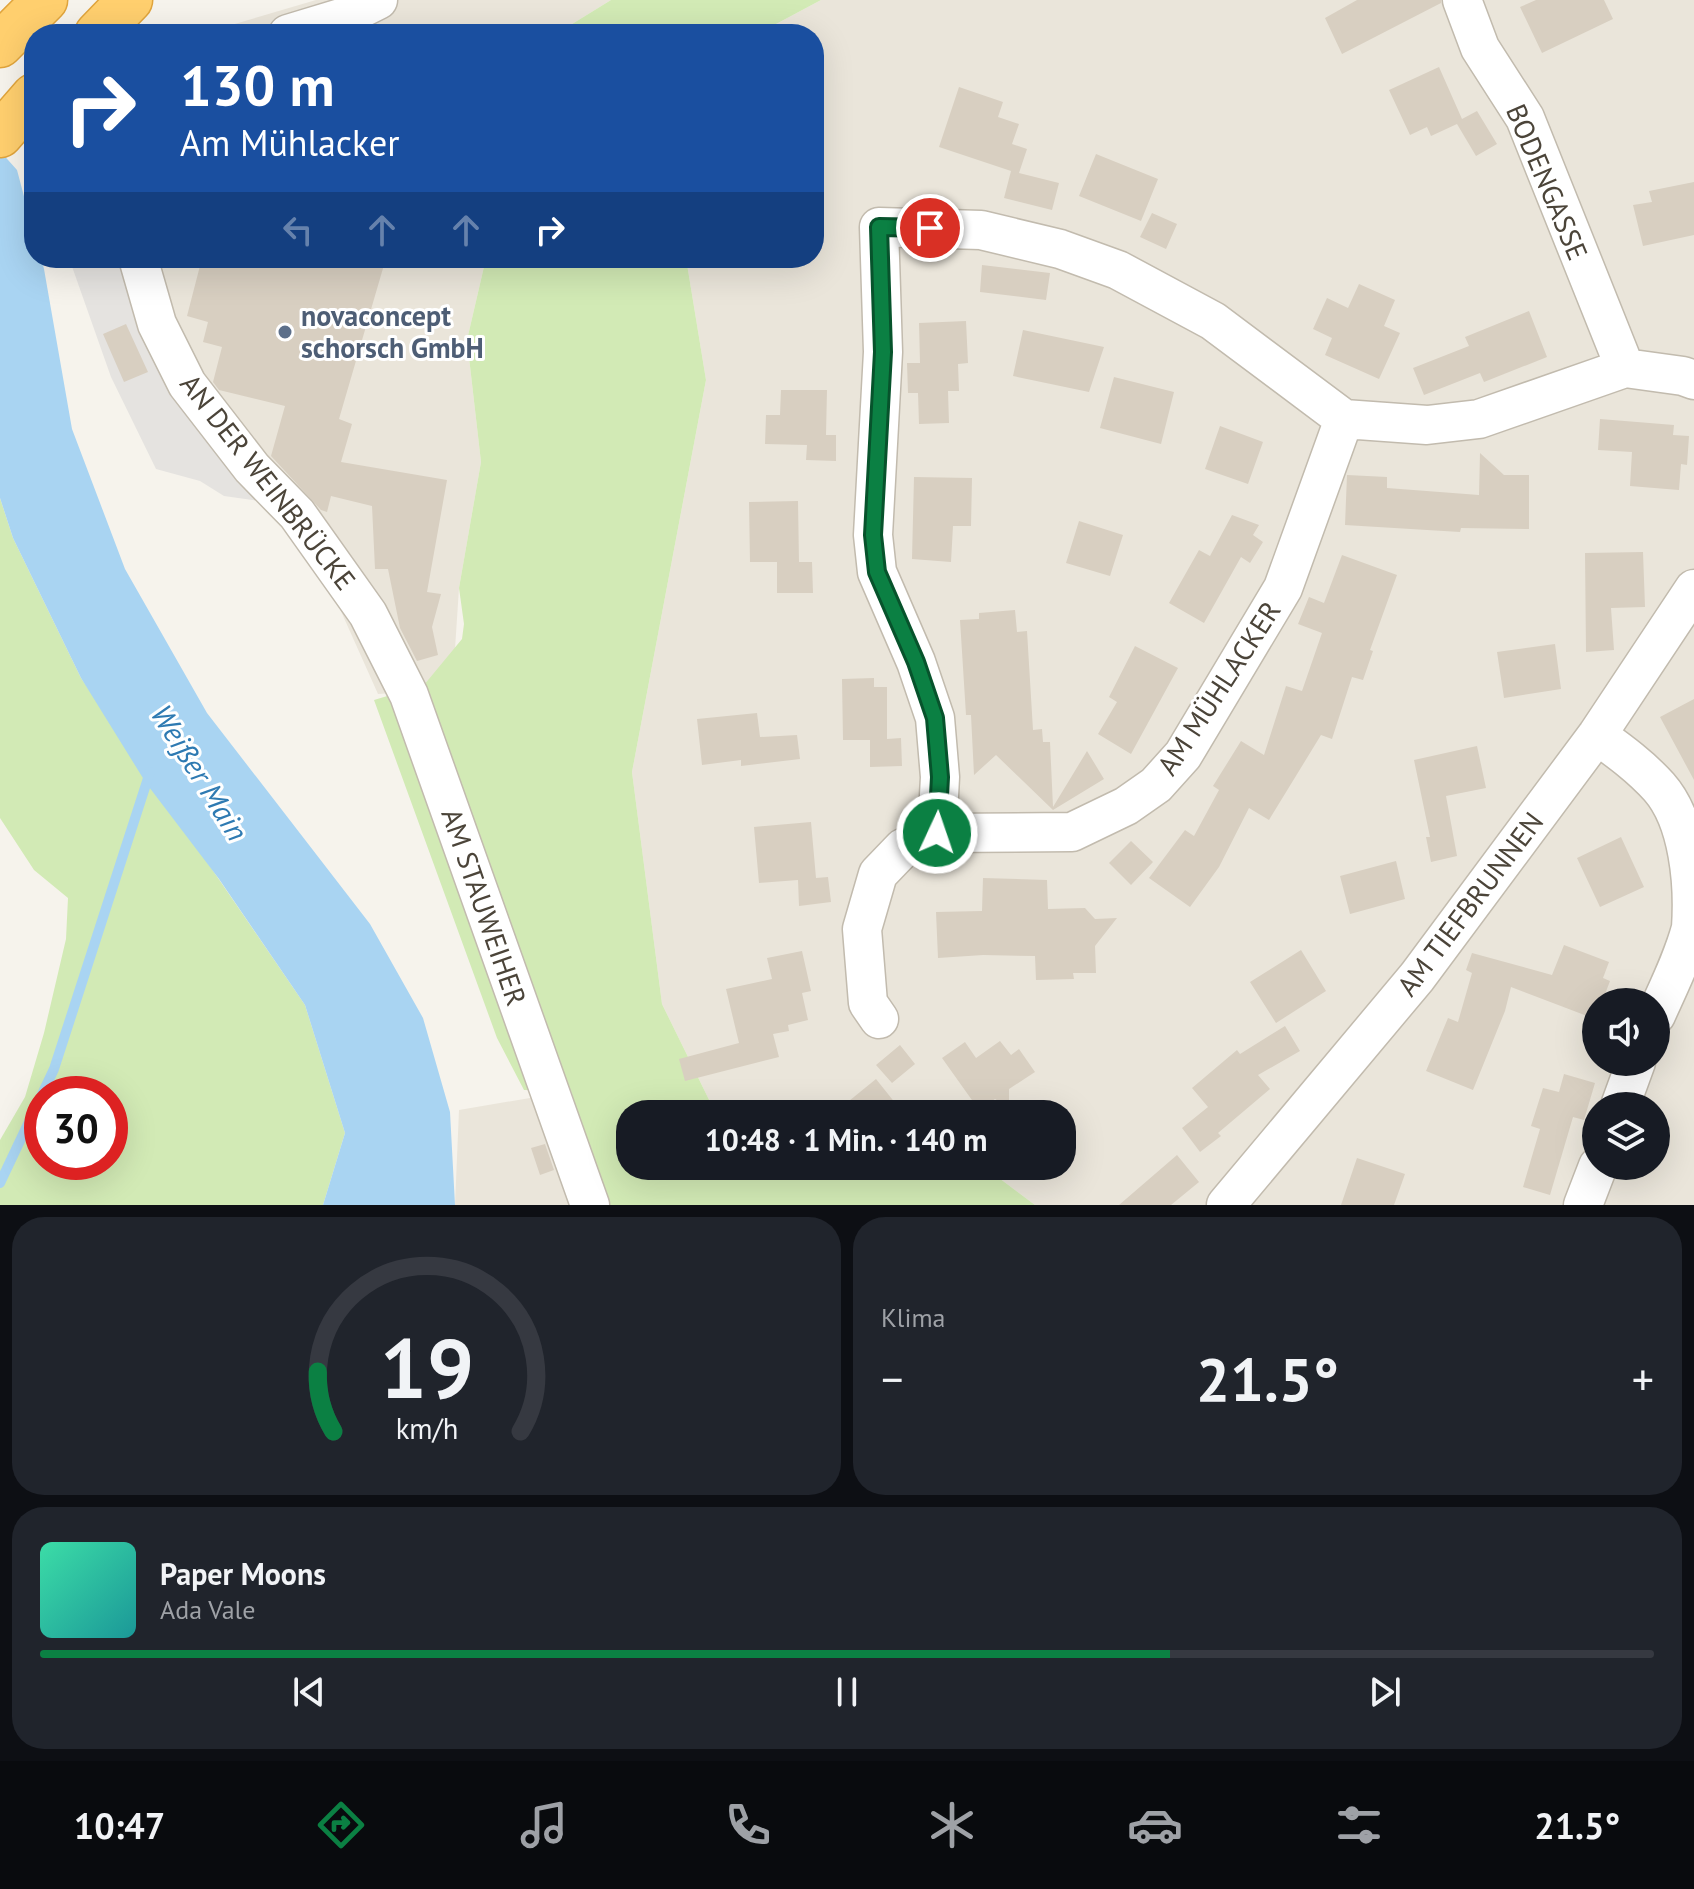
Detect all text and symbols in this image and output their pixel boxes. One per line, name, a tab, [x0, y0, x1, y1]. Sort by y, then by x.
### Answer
text: 130 m	[180, 49, 335, 121]
icon: right	[48, 56, 152, 160]
street label: BODENGASSE	[1498, 98, 1597, 265]
text: Am Mühlacker	[180, 119, 399, 166]
pin	[896, 194, 964, 262]
icon: arrive	[908, 206, 952, 250]
icon: left	[276, 208, 320, 252]
icon: ahead	[360, 208, 404, 252]
icon: ahead	[444, 208, 488, 252]
icon: right	[528, 208, 572, 252]
place label: novaconcept schorsch GmbH	[301, 297, 484, 366]
marker: novaconcept schorsch GmbH	[276, 323, 294, 341]
street label: AN DER WEINBRÜCKE	[173, 366, 364, 597]
street label: AM MÜHLACKER	[1149, 594, 1289, 782]
water label: Weißer Main	[143, 697, 258, 848]
position arrow	[895, 791, 979, 875]
street label: AM STAUWEIHER	[433, 803, 535, 1010]
street label: AM TIEFBRUNNEN	[1388, 804, 1551, 1003]
map controls	[1582, 988, 1670, 1180]
button: sound	[1582, 988, 1670, 1076]
speed limit sign: 30	[24, 1076, 128, 1180]
button: layers	[1582, 1092, 1670, 1180]
text: 10:48 · 1 Min. · 140 m	[705, 1120, 987, 1159]
text: Klima	[881, 1301, 945, 1334]
text: 19	[379, 1313, 474, 1421]
text: 21.5°	[1196, 1340, 1339, 1418]
text: −	[881, 1350, 903, 1407]
text: +	[1632, 1350, 1654, 1407]
text: km/h	[395, 1410, 458, 1447]
text: Paper Moons	[160, 1554, 326, 1593]
text: Ada Vale	[160, 1593, 255, 1626]
icon: previous	[287, 1670, 331, 1714]
icon: pause	[825, 1670, 869, 1714]
icon: next	[1363, 1670, 1407, 1714]
icon: directions	[313, 1797, 369, 1853]
icon: music	[516, 1797, 572, 1853]
icon: phone	[720, 1797, 776, 1853]
icon: climate	[924, 1797, 980, 1853]
icon: car	[1127, 1797, 1183, 1853]
icon: filters	[1331, 1797, 1387, 1853]
text: 10:47	[74, 1802, 165, 1849]
text: 21.5°	[1534, 1802, 1620, 1849]

